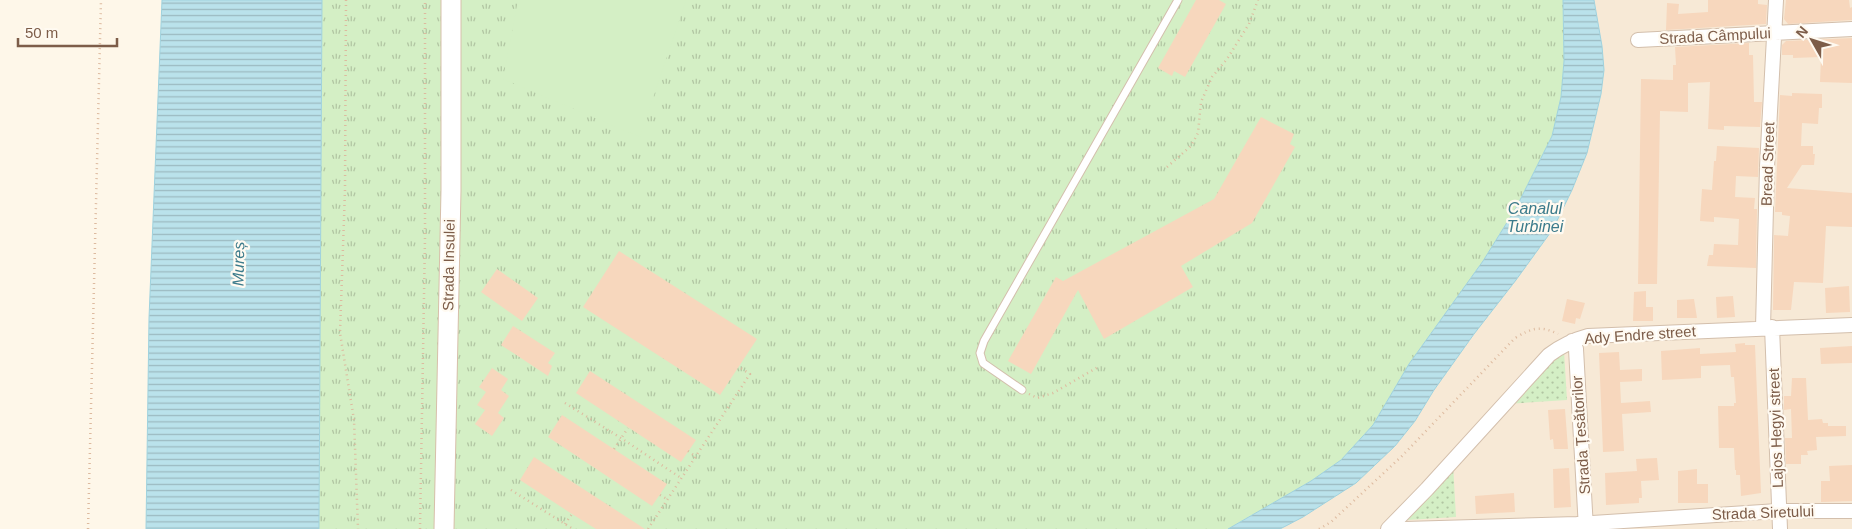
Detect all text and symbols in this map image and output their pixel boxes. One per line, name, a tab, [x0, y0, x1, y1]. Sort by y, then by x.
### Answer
scale bar	[18, 15, 116, 47]
north arrow	[1787, 15, 1837, 65]
text: N	[1792, 23, 1811, 41]
text: 50 m	[25, 24, 58, 41]
street label: Strada Câmpului	[1659, 24, 1771, 47]
street label: Bread Street	[1758, 121, 1777, 206]
water label: Canalul Turbinei	[1507, 200, 1564, 235]
street label: Strada Insulei	[439, 219, 458, 311]
water label: Mureș	[230, 242, 247, 286]
street label: Ady Endre street	[1584, 322, 1697, 347]
street label: Lajos Hegyi street	[1765, 367, 1786, 488]
street label: Strada Țesătorilor	[1568, 375, 1593, 495]
street label: Strada Siretului	[1711, 502, 1815, 523]

